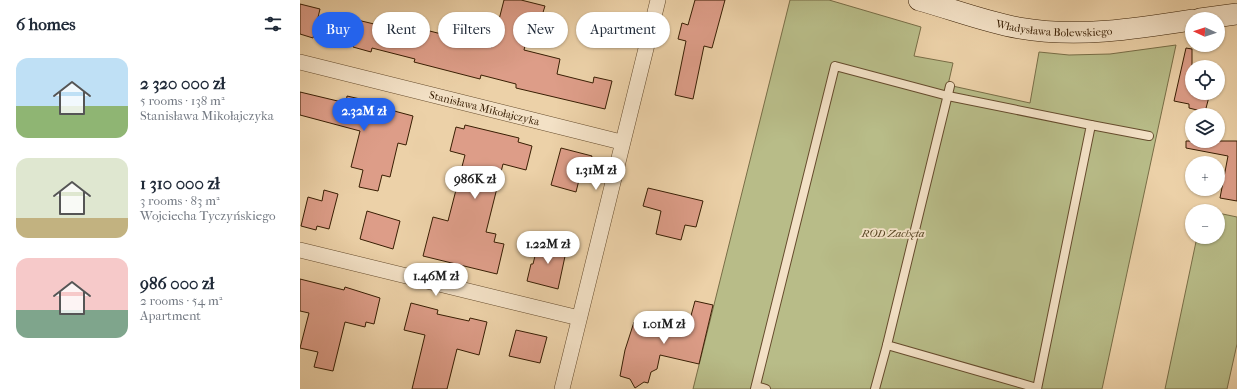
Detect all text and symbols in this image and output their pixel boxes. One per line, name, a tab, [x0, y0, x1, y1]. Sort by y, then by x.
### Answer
chip: Buy	[312, 12, 364, 48]
chip: Rent	[372, 12, 430, 48]
chip: Filters	[438, 12, 505, 48]
chip: New	[513, 12, 568, 48]
chip: Apartment	[576, 12, 670, 48]
north arrow	[1185, 12, 1225, 52]
map controls	[1185, 12, 1225, 244]
icon: filters	[262, 13, 284, 35]
text: 6 homes	[16, 14, 76, 34]
street label: Władysława Bolewskiego	[993, 17, 1113, 39]
button: locate	[1185, 60, 1225, 100]
text: 2 320 000 zł	[140, 73, 225, 93]
icon: home	[48, 74, 96, 122]
street label: Stanisława Mikołajczyka	[428, 88, 542, 129]
text: 5 rooms · 138 m²	[140, 93, 225, 108]
pin: 2.32M zł	[323, 98, 405, 132]
text: 2.32M zł	[341, 103, 387, 118]
text: Stanisława Mikołajczyka	[140, 108, 274, 123]
button: layers	[1185, 108, 1225, 148]
button: +	[1185, 156, 1225, 196]
pin: 1.31M zł	[555, 157, 637, 191]
text: 1.31M zł	[575, 162, 617, 177]
pin: 986K zł	[438, 166, 512, 200]
text: 986K zł	[454, 171, 496, 186]
text: 1 310 000 zł	[140, 173, 220, 193]
icon: home	[48, 174, 96, 222]
text: 3 rooms · 83 m²	[140, 193, 220, 208]
button: −	[1185, 204, 1225, 244]
text: Wojciecha Tyczyńskiego	[140, 208, 276, 223]
park label: ROD Zachęta	[860, 227, 925, 240]
pin: 1.22M zł	[507, 231, 589, 265]
text: 1.22M zł	[526, 236, 570, 251]
pin: 1.46M zł	[395, 263, 477, 297]
text: 1.46M zł	[413, 268, 459, 283]
text: 986 000 zł	[140, 273, 214, 293]
icon: home	[48, 274, 96, 322]
text: 2 rooms · 54 m²	[140, 293, 222, 308]
text: Apartment	[140, 308, 201, 323]
pin: 1.01M zł	[623, 311, 705, 345]
text: 1.01M zł	[643, 316, 685, 331]

